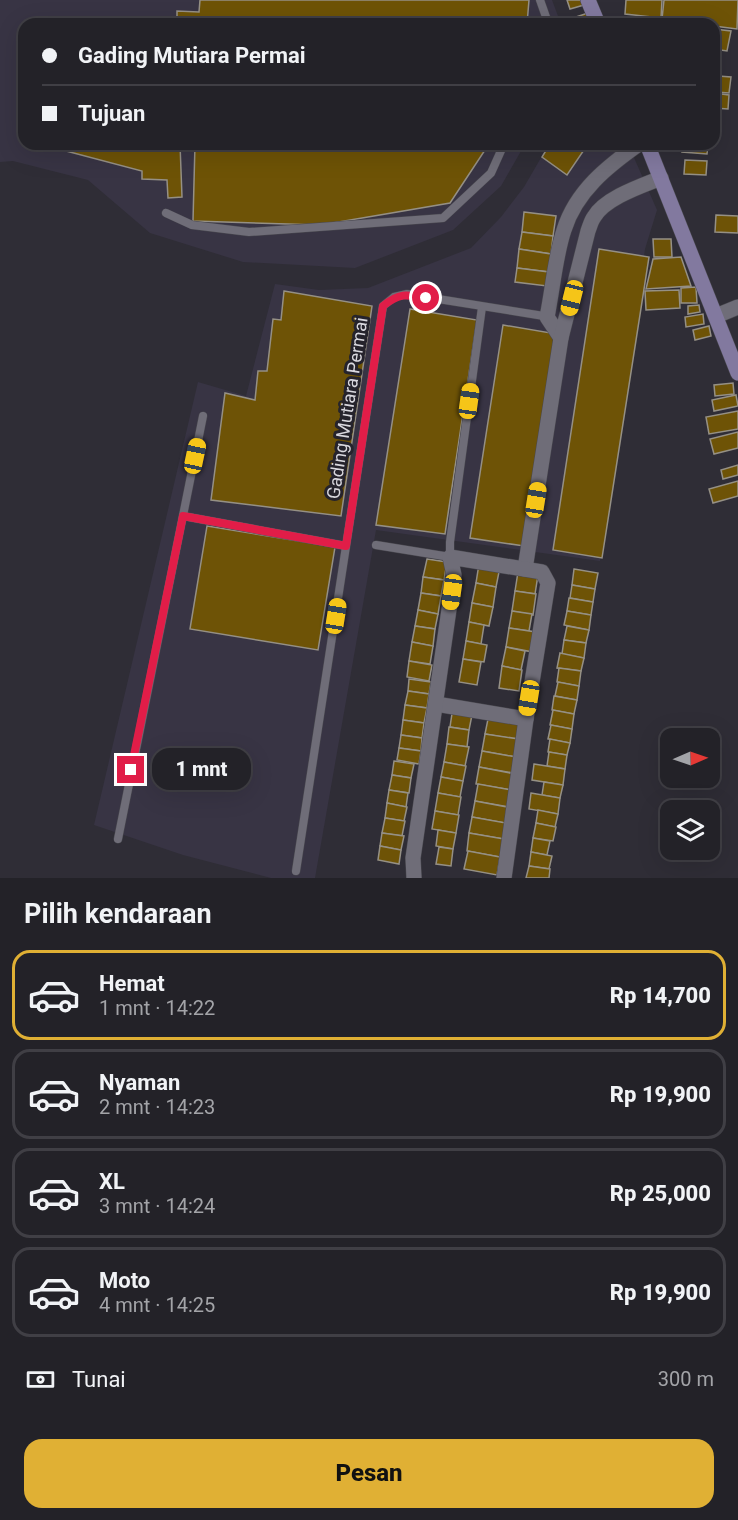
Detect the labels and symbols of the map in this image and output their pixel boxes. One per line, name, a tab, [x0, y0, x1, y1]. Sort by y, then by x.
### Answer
car	[559, 278, 585, 318]
route start	[412, 284, 439, 311]
street label: Gading Mutiara Permai	[322, 316, 372, 500]
car	[458, 382, 480, 420]
car	[182, 437, 208, 475]
car	[524, 481, 548, 519]
car	[441, 573, 463, 611]
car	[324, 597, 348, 635]
car	[517, 679, 541, 717]
north arrow	[660, 728, 720, 788]
callout: 1 mnt	[152, 749, 251, 791]
route end	[117, 756, 144, 783]

